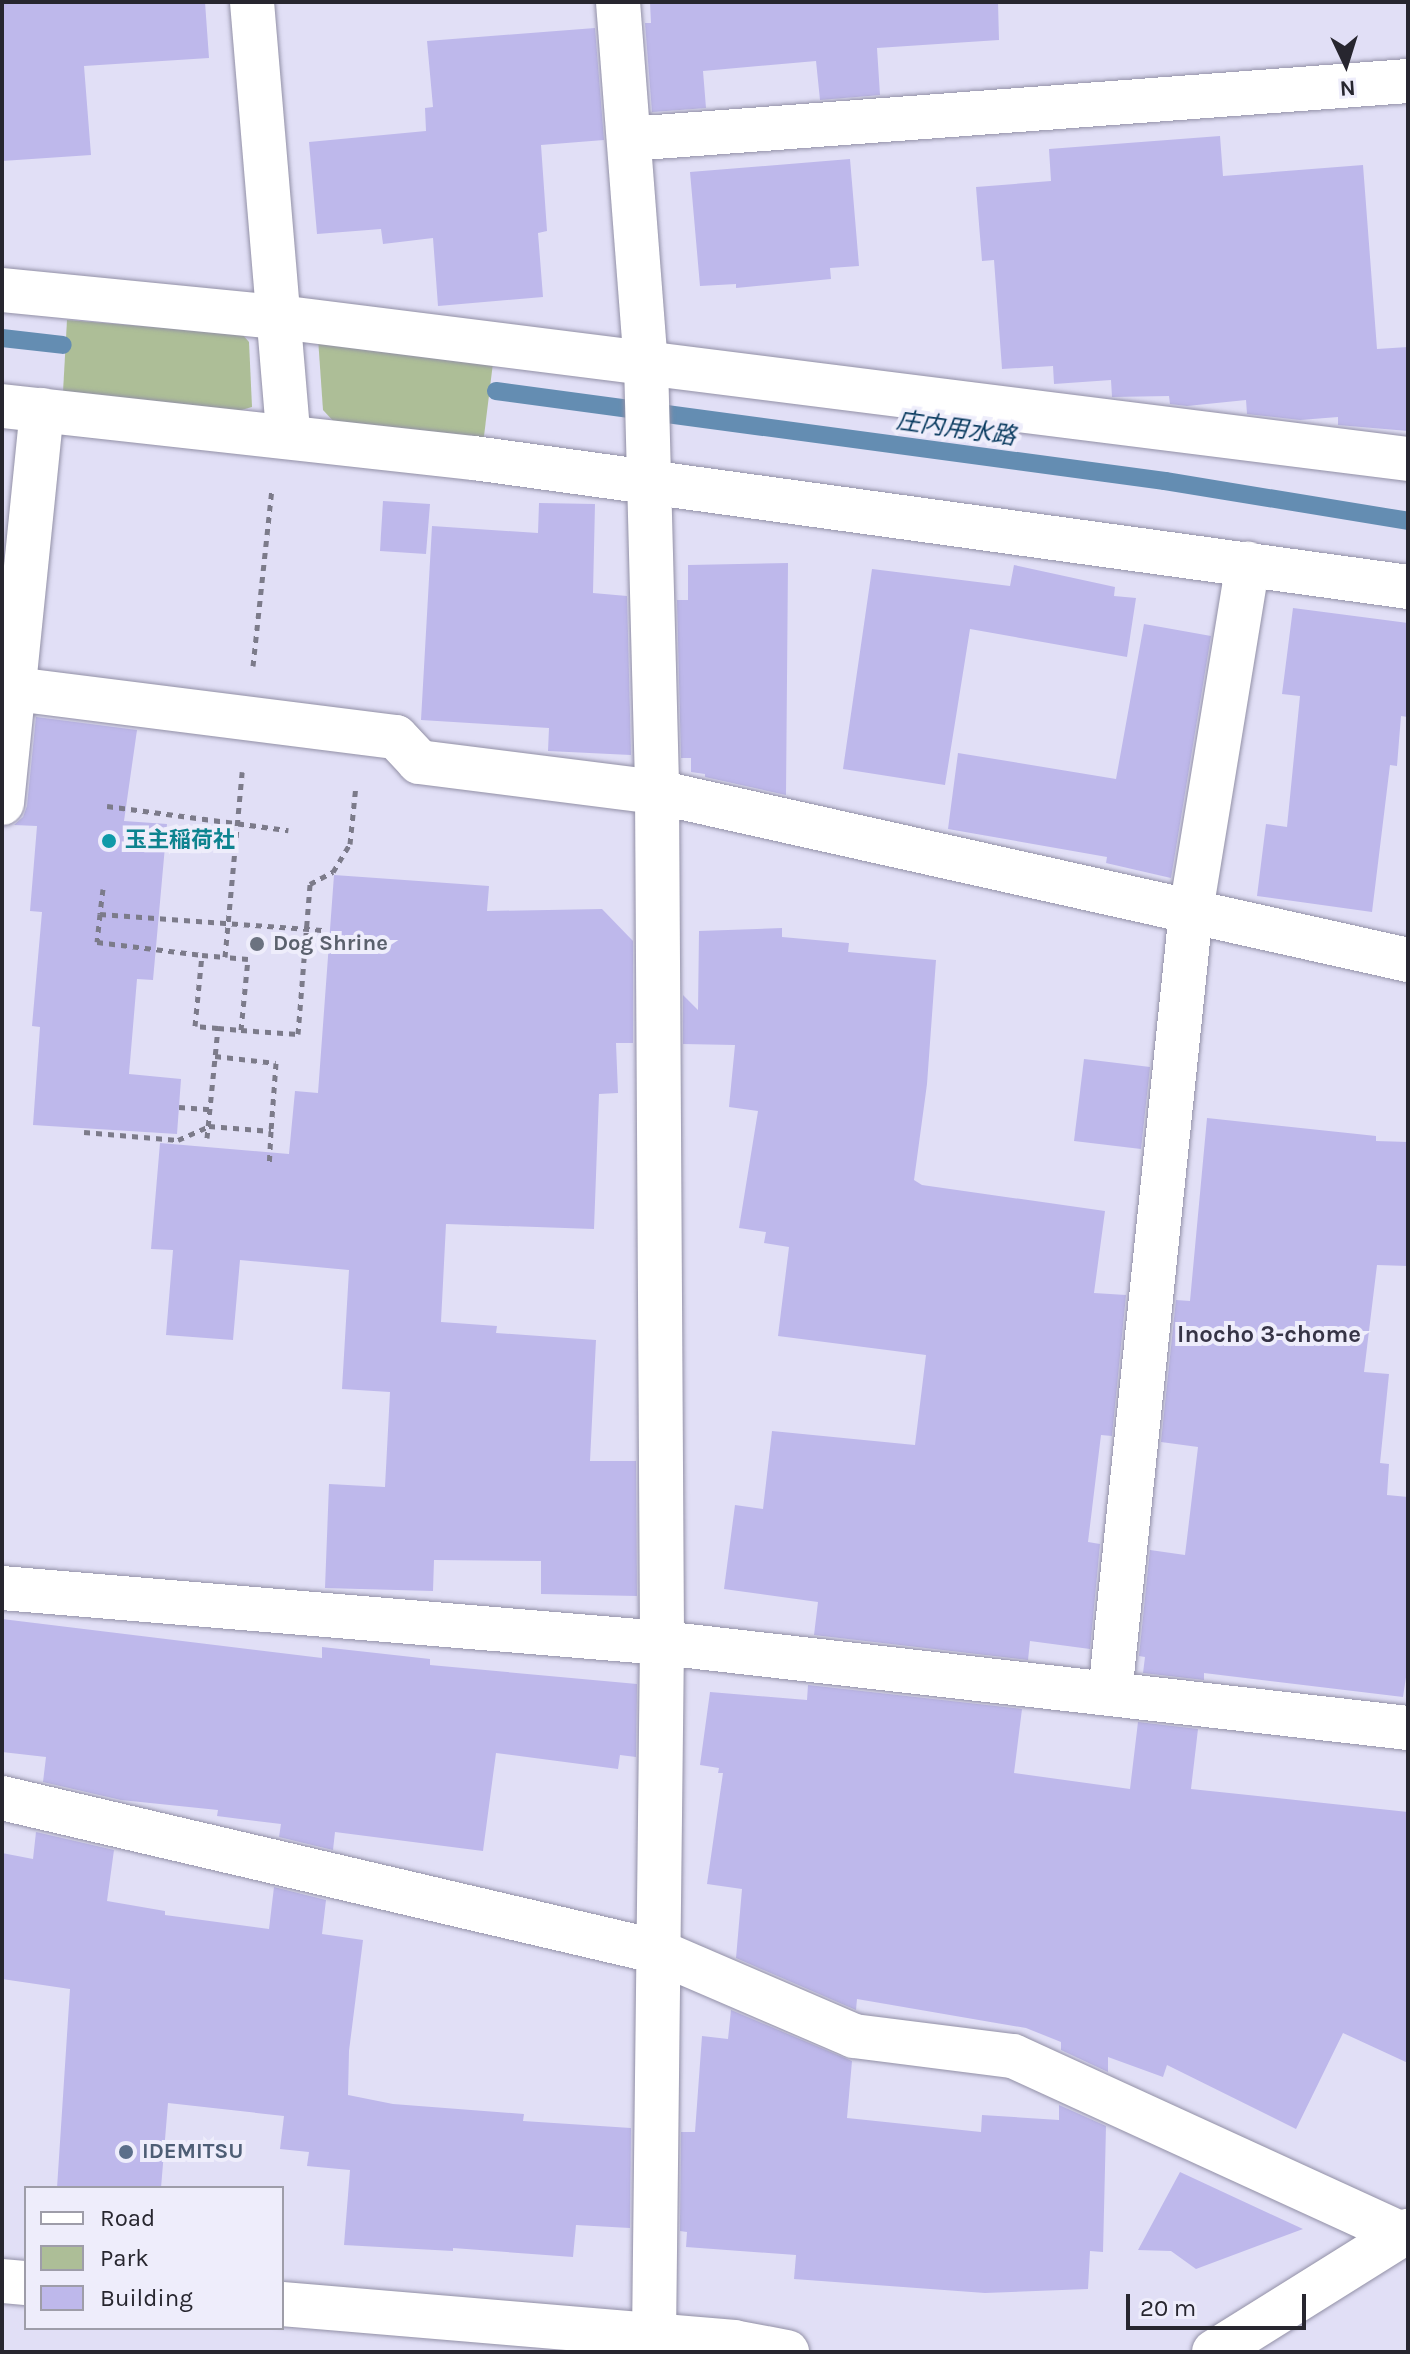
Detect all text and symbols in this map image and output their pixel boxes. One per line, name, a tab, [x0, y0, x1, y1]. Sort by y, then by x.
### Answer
north arrow	[1306, 24, 1386, 104]
text: N	[1339, 74, 1356, 101]
water label: 庄内用水路	[895, 406, 1017, 452]
place label: 玉主稲荷社	[125, 828, 235, 854]
marker: 玉主稲荷社	[100, 832, 118, 850]
place label: Dog Shrine	[273, 931, 388, 957]
marker: Dog Shrine	[248, 935, 266, 953]
district label: Inocho 3-chome	[1177, 1321, 1361, 1349]
place label: IDEMITSU	[142, 2139, 244, 2165]
marker: IDEMITSU	[117, 2143, 135, 2161]
legend	[24, 2186, 284, 2330]
text: Road	[100, 2204, 155, 2232]
text: Park	[100, 2244, 149, 2272]
scale bar	[1130, 2278, 1310, 2328]
text: Building	[100, 2284, 193, 2312]
text: 20 m	[1140, 2294, 1196, 2322]

